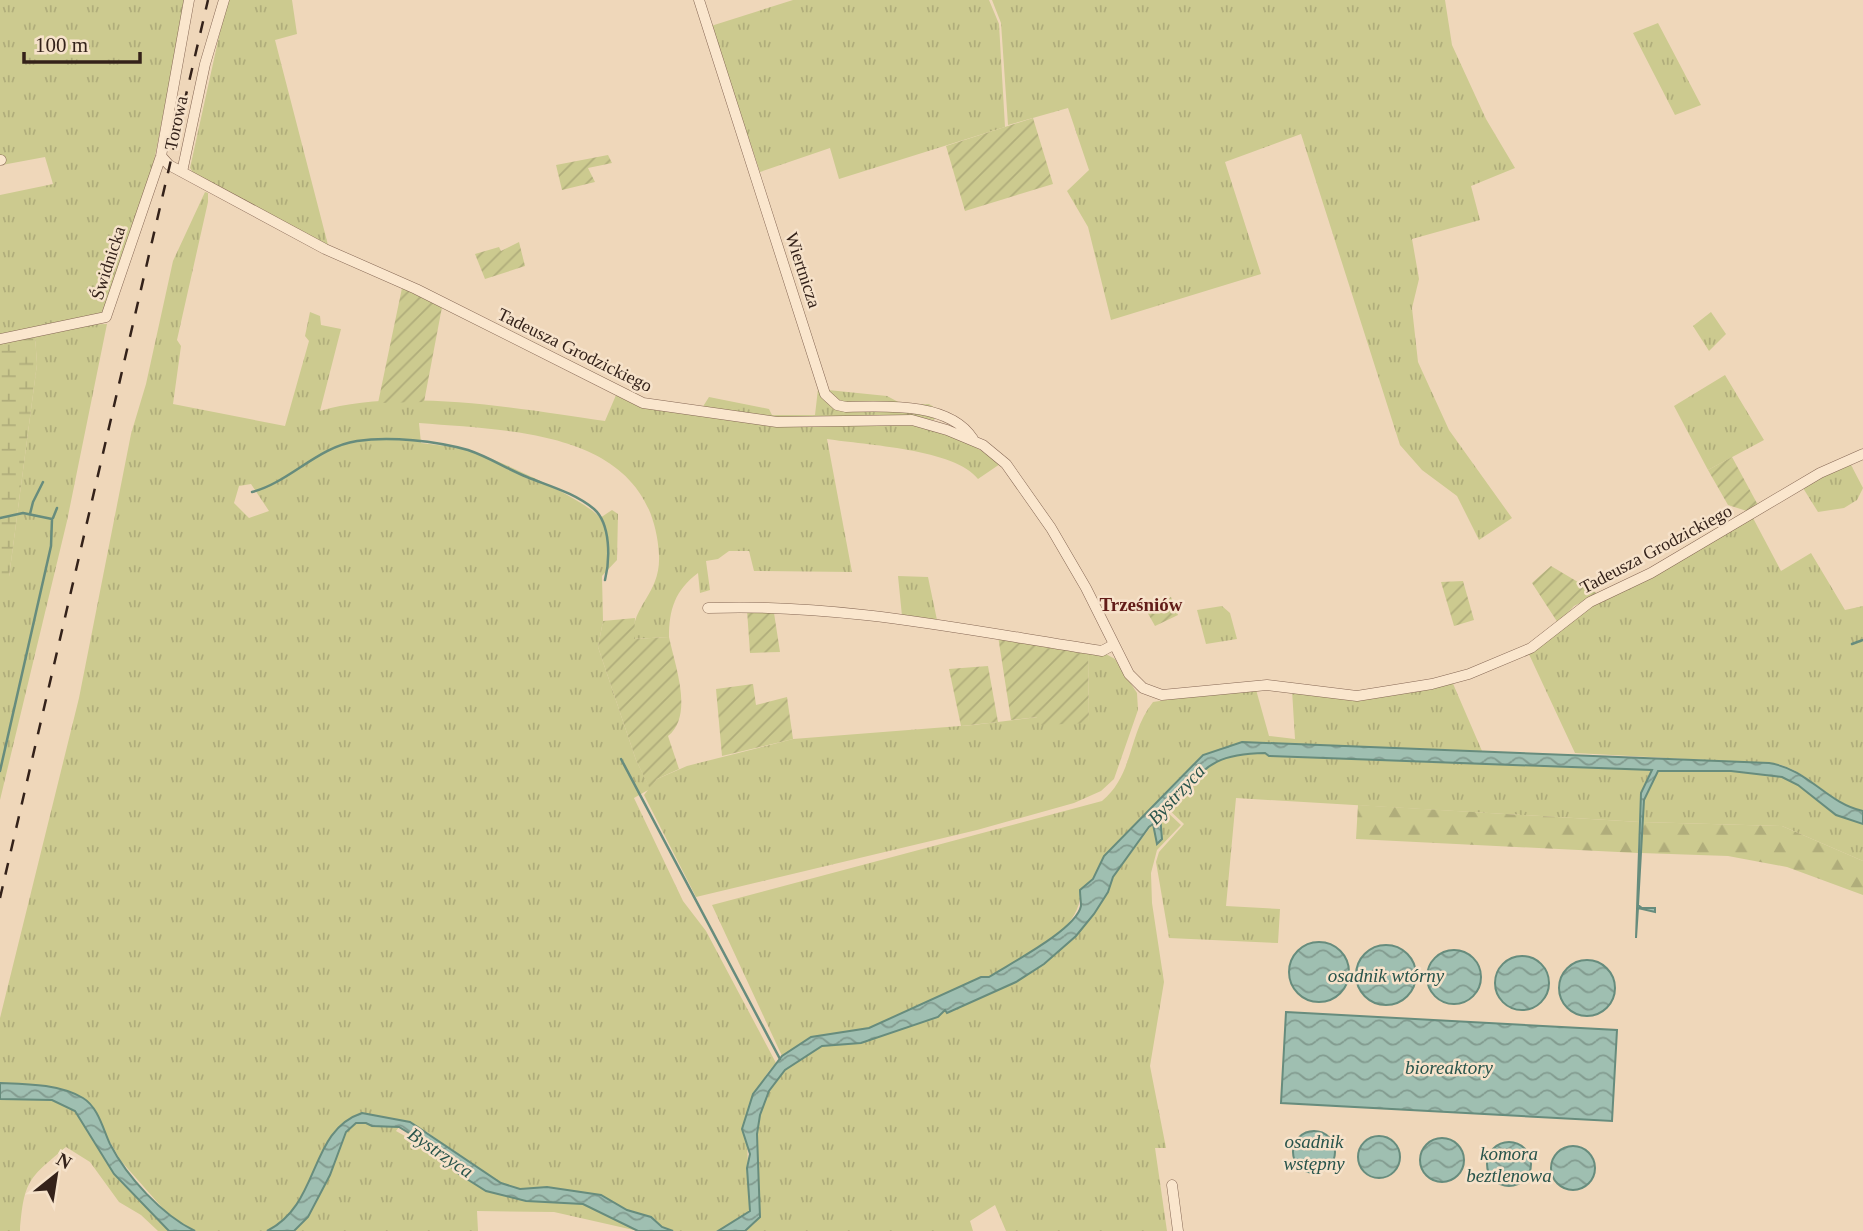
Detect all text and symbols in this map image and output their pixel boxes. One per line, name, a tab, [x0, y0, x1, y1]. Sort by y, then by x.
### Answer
scale bar	[24, 21, 140, 65]
text: 100 m	[35, 33, 88, 57]
street label: Torowa	[161, 94, 191, 152]
street label: Świdnicka	[86, 223, 129, 302]
street label: Wiertnicza	[781, 230, 825, 310]
street label: Tadeusza Grodzickiego	[495, 304, 655, 396]
street label: Tadeusza Grodzickiego	[1577, 500, 1735, 598]
district label: Trześniów	[1099, 594, 1183, 615]
water label: Bystrzyca	[1143, 760, 1209, 829]
water label: osadnik wtórny	[1328, 965, 1445, 986]
water label: bioreaktory	[1405, 1057, 1494, 1078]
water label: Bystrzyca	[404, 1123, 477, 1182]
water label: osadnik wstępny	[1283, 1131, 1345, 1174]
north arrow	[21, 1140, 91, 1210]
water label: komora beztlenowa	[1466, 1143, 1552, 1186]
text: N	[53, 1148, 76, 1173]

